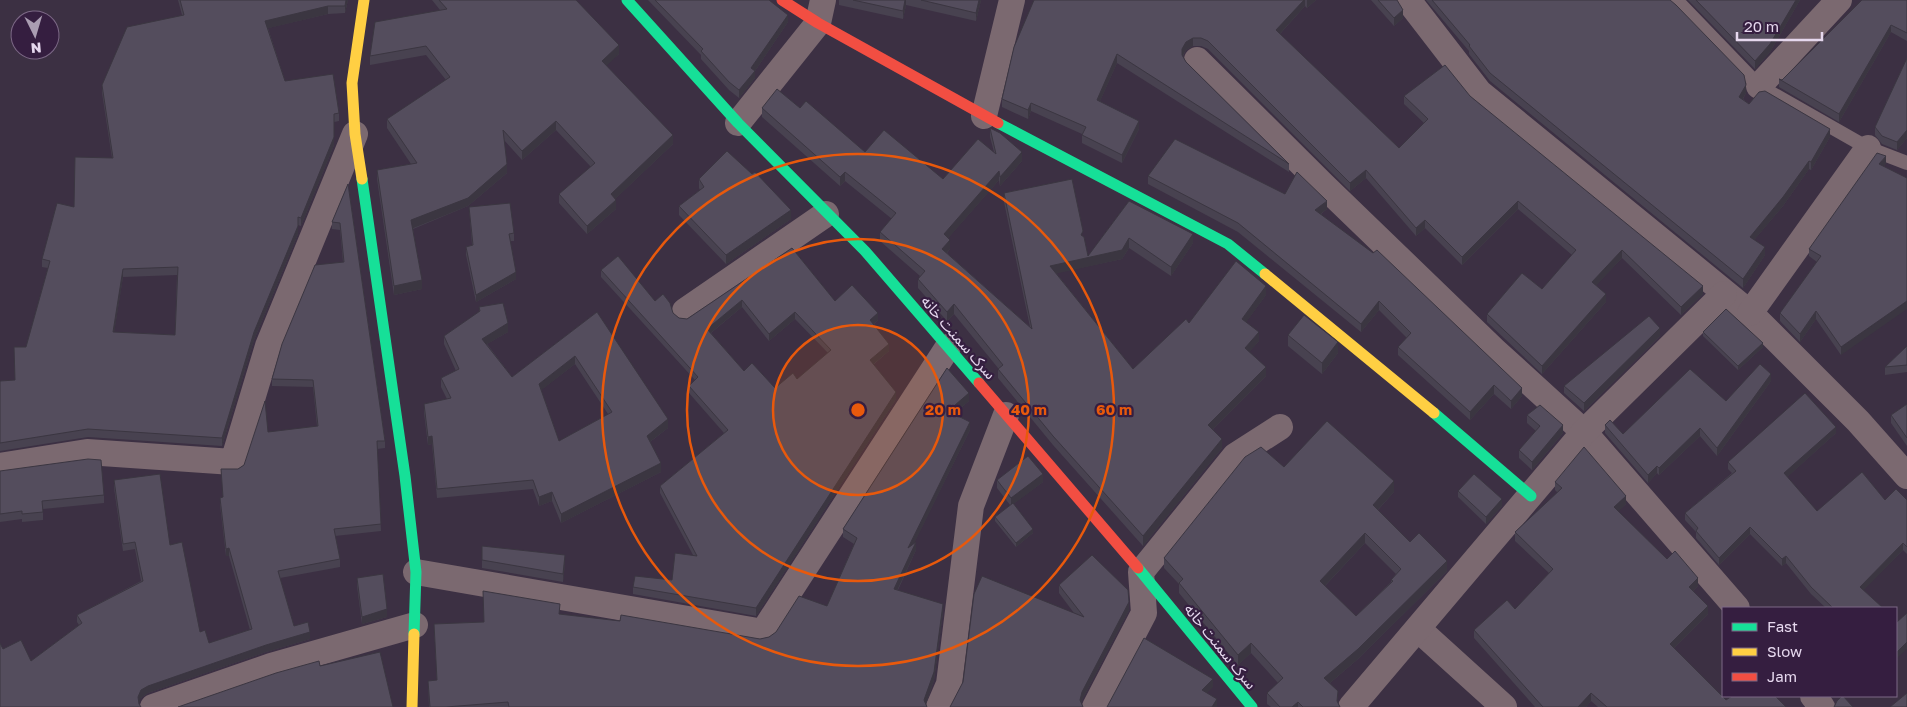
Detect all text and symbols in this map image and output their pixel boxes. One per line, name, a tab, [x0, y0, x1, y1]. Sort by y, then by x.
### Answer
north arrow	[10, 10, 60, 60]
scale bar	[1737, 10, 1822, 42]
text: 20 m	[1744, 17, 1779, 35]
text: N	[30, 40, 42, 57]
street label: سرک سمنت خانه	[917, 292, 1000, 383]
text: 20 m	[925, 400, 961, 418]
text: 40 m	[1011, 400, 1047, 418]
text: 60 m	[1096, 400, 1132, 418]
centre of rings	[849, 401, 867, 419]
street label: سرک سمنت خانه	[1180, 600, 1261, 693]
legend	[1722, 607, 1897, 697]
text: Fast	[1767, 617, 1798, 635]
text: Slow	[1767, 642, 1802, 660]
text: Jam	[1767, 667, 1797, 685]

